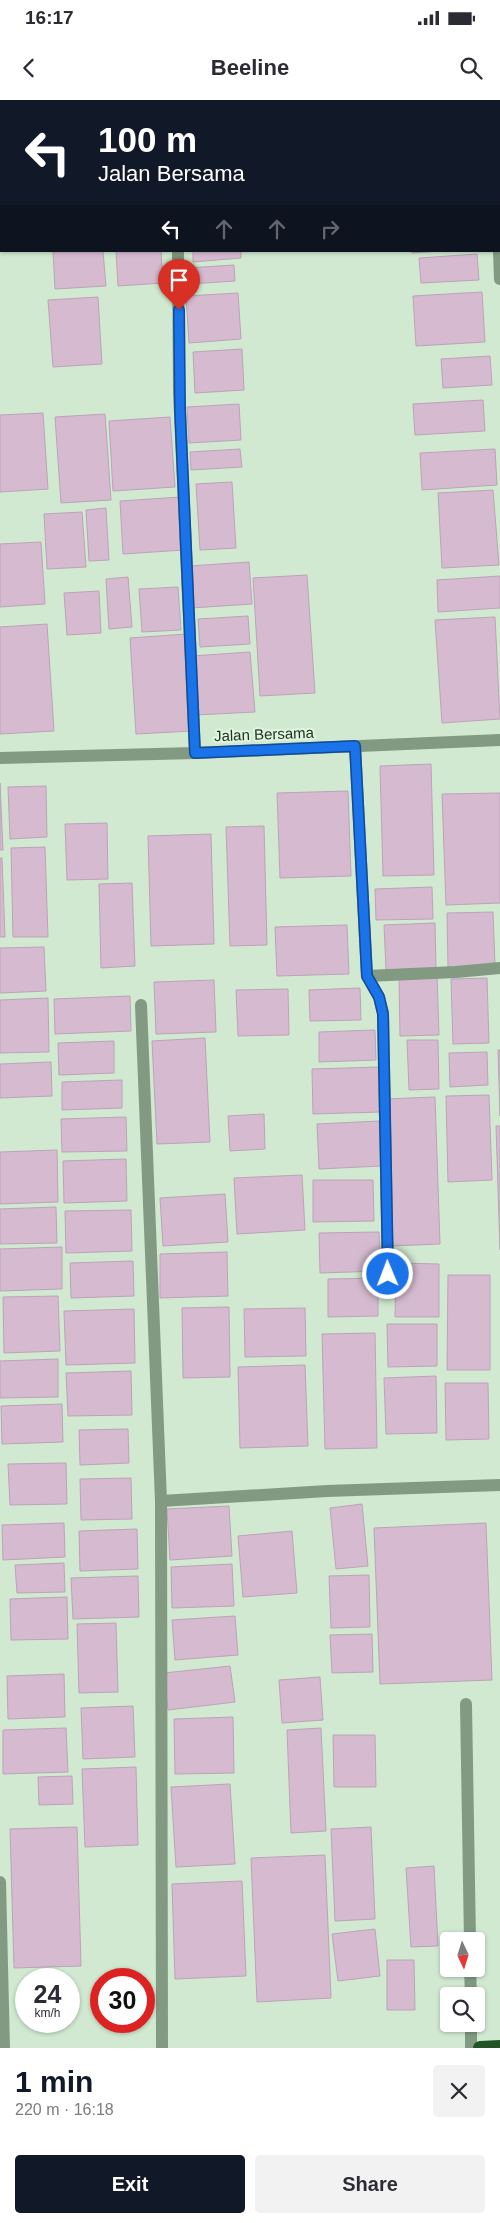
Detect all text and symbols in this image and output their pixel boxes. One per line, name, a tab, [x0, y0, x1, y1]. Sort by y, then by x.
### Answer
text: 16:17	[25, 7, 74, 28]
icon: back	[15, 54, 43, 82]
icon: search	[457, 54, 485, 82]
text: Beeline	[211, 55, 289, 80]
icon: left	[15, 120, 80, 185]
text: 100 m	[98, 120, 197, 159]
text: Jalan Bersama	[98, 161, 245, 186]
icon: left	[157, 215, 185, 243]
icon: ahead	[210, 215, 238, 243]
icon: ahead	[263, 215, 291, 243]
icon: right	[316, 215, 344, 243]
pin	[158, 259, 200, 310]
icon: arrive	[165, 266, 193, 294]
street label: Jalan Bersama	[214, 724, 315, 744]
position arrow	[361, 1247, 413, 1299]
north arrow	[440, 1932, 485, 1978]
map controls	[440, 1932, 485, 2032]
speed limit sign: 30	[90, 1968, 155, 2033]
text: 24	[34, 1980, 61, 2008]
button: search	[440, 1987, 485, 2032]
text: km/h	[34, 2006, 61, 2020]
text: 1 min	[15, 2065, 93, 2098]
button: close	[433, 2065, 485, 2117]
text: 220 m · 16:18	[15, 2101, 114, 2118]
button: Exit	[15, 2155, 245, 2213]
button: Share	[255, 2155, 485, 2213]

